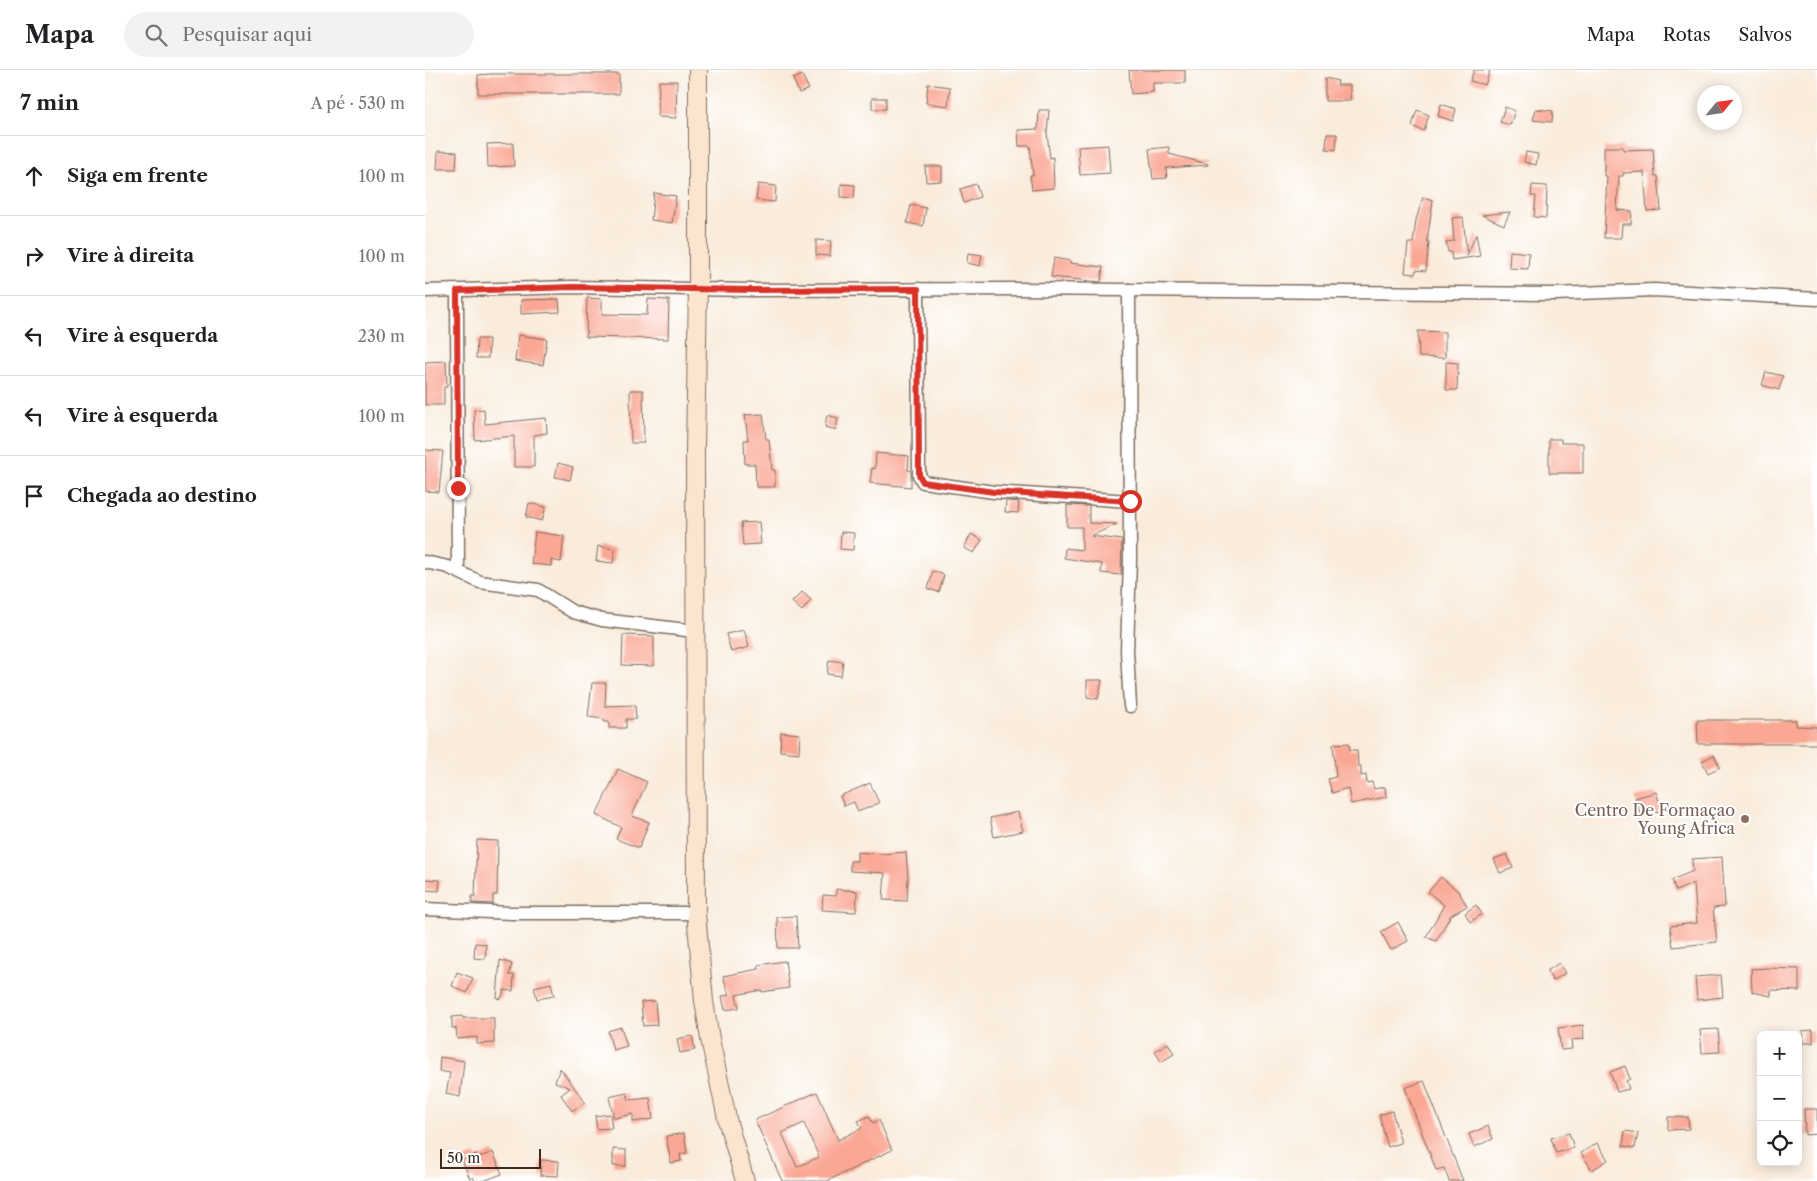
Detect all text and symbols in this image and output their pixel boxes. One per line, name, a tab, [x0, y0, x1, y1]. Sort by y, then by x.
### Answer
search box	[124, 12, 474, 57]
text: Mapa	[25, 20, 94, 49]
icon: search	[142, 21, 170, 49]
text: Pesquisar aqui	[182, 23, 312, 46]
text: Mapa	[1587, 24, 1635, 46]
text: Rotas	[1663, 24, 1711, 46]
text: Salvos	[1739, 24, 1792, 46]
north arrow	[1697, 85, 1742, 130]
text: 7 min	[20, 90, 79, 115]
text: A pé · 530 m	[311, 93, 405, 113]
icon: ahead	[20, 162, 48, 190]
text: Siga em frente	[67, 164, 208, 187]
text: 100 m	[359, 166, 405, 186]
icon: right	[20, 242, 48, 270]
text: Vire à direita	[67, 244, 194, 267]
text: 100 m	[359, 246, 405, 266]
icon: left	[20, 322, 48, 350]
text: Vire à esquerda	[67, 324, 218, 347]
text: 230 m	[358, 326, 405, 346]
icon: left	[20, 402, 48, 430]
text: Vire à esquerda	[67, 404, 218, 427]
text: 100 m	[359, 406, 405, 426]
route end	[447, 477, 470, 500]
icon: arrive	[20, 482, 48, 510]
text: Chegada ao destino	[67, 484, 257, 507]
route start	[1119, 490, 1142, 513]
place label: Centro De Formaçao Young Africa	[1575, 800, 1736, 838]
marker: Centro De Formaçao Young Africa	[1739, 813, 1751, 825]
map controls	[1757, 1031, 1802, 1166]
button: +	[1757, 1031, 1802, 1076]
button: −	[1757, 1076, 1802, 1121]
button: locate	[1757, 1121, 1802, 1166]
scale bar	[440, 1146, 541, 1169]
text: 50 m	[447, 1149, 480, 1167]

